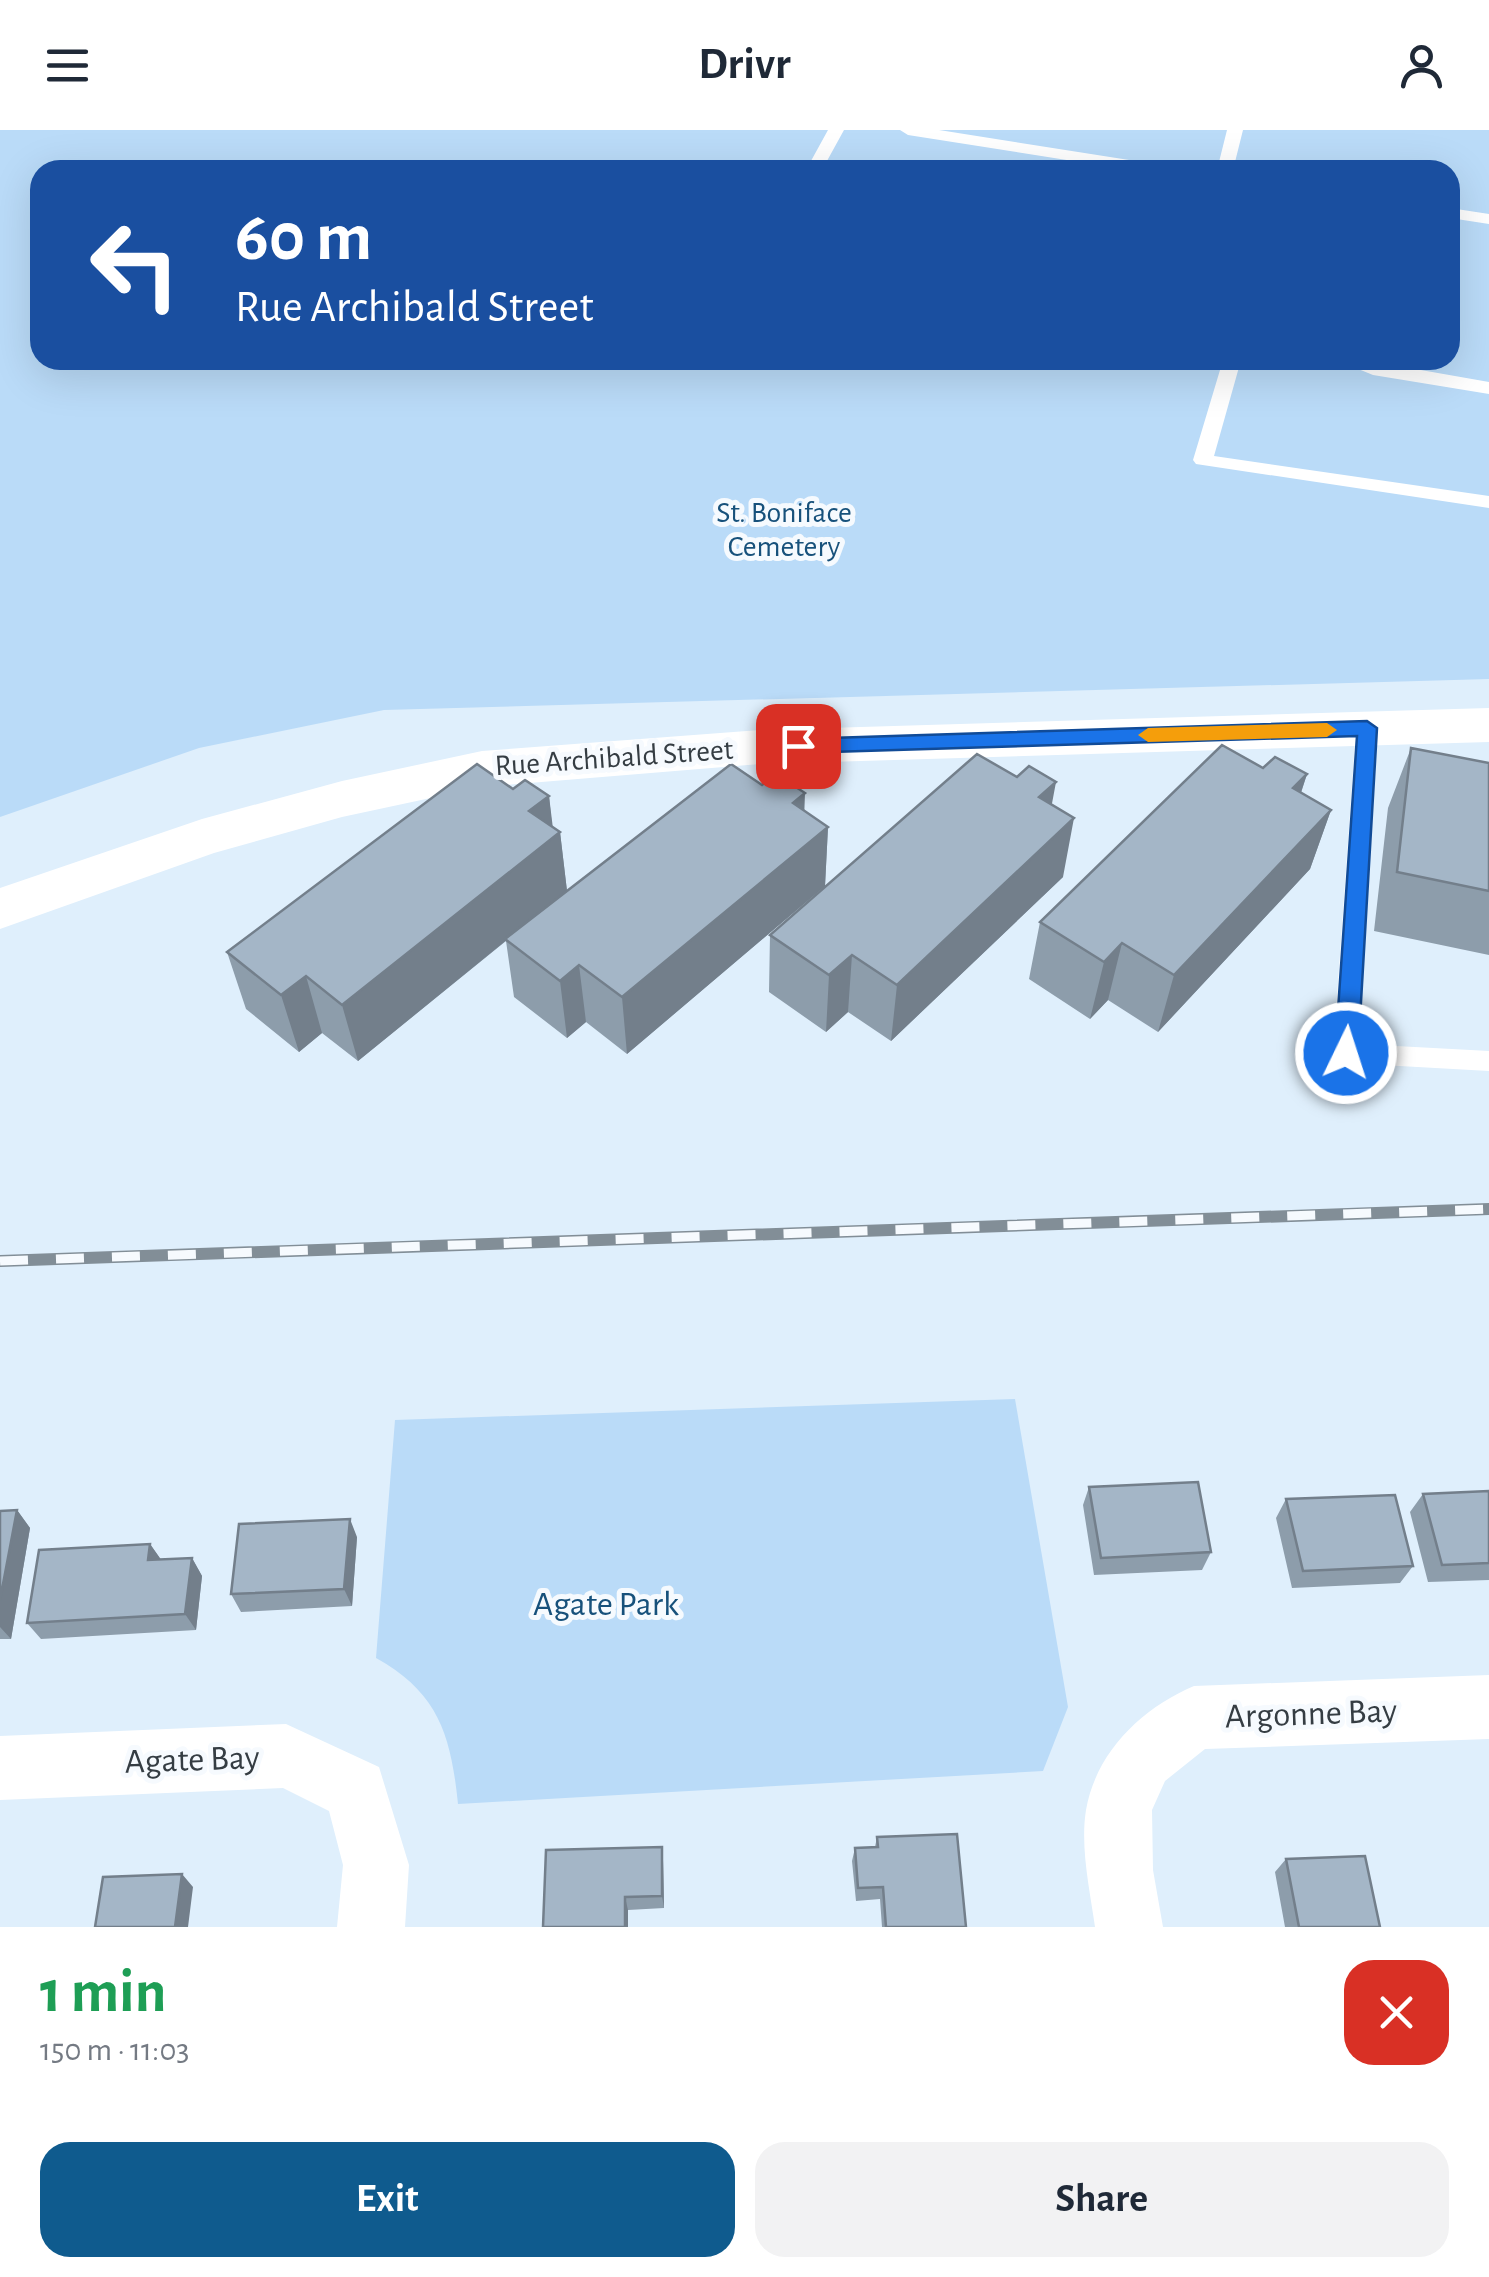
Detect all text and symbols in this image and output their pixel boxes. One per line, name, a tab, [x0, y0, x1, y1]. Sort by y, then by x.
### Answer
icon: menu	[40, 38, 95, 93]
icon: person	[1394, 38, 1449, 93]
text: Drivr	[698, 42, 791, 87]
icon: left	[70, 200, 200, 330]
text: 60 m	[235, 203, 372, 273]
text: Rue Archibald Street	[235, 285, 594, 330]
park label: St. Boniface Cemetery	[716, 498, 852, 562]
pin	[756, 704, 841, 789]
icon: arrive	[771, 719, 826, 774]
street label: Rue Archibald Street	[494, 735, 735, 781]
position arrow	[1294, 1001, 1398, 1105]
park label: Agate Park	[533, 1587, 679, 1622]
street label: Argonne Bay	[1224, 1694, 1398, 1734]
street label: Agate Bay	[124, 1740, 260, 1780]
button: close	[1344, 1960, 1449, 2065]
text: 1 min	[40, 1963, 166, 2023]
text: 150 m · 11:03	[40, 2034, 189, 2066]
button: Exit	[40, 2142, 735, 2257]
button: Share	[755, 2142, 1449, 2257]

